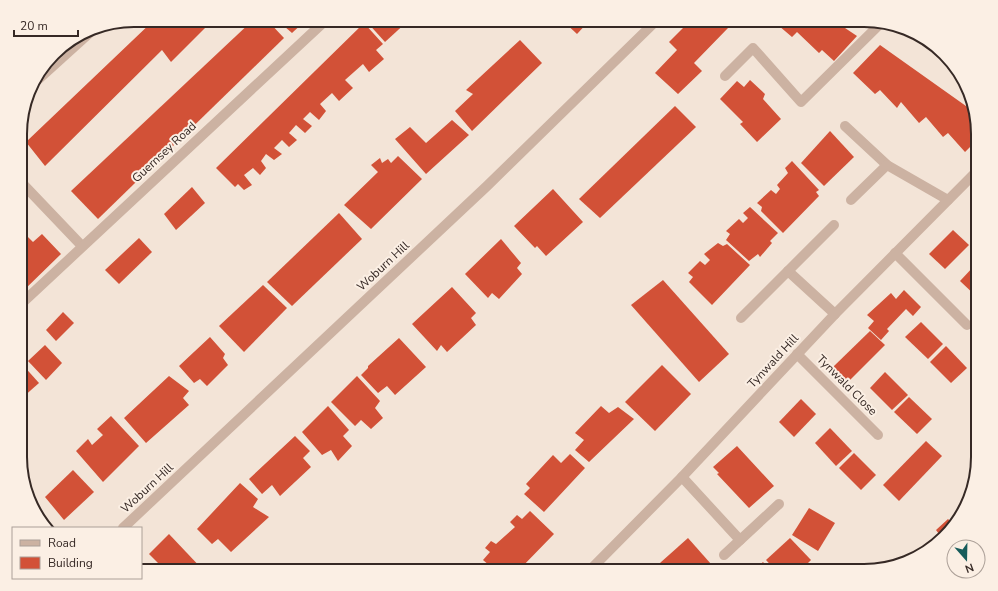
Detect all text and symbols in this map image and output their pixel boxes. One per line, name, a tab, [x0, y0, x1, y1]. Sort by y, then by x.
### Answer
scale bar	[14, 12, 78, 38]
text: 20 m	[20, 18, 48, 34]
street label: Guernsey Road	[128, 118, 200, 186]
street label: Woburn Hill	[353, 237, 413, 294]
street label: Tynwald Hill	[744, 330, 802, 391]
street label: Tynwald Close	[813, 351, 881, 419]
street label: Woburn Hill	[117, 459, 177, 516]
legend	[12, 527, 142, 579]
text: Road	[48, 535, 76, 551]
north arrow	[946, 539, 986, 579]
text: Building	[48, 555, 93, 571]
text: N	[963, 559, 976, 576]

